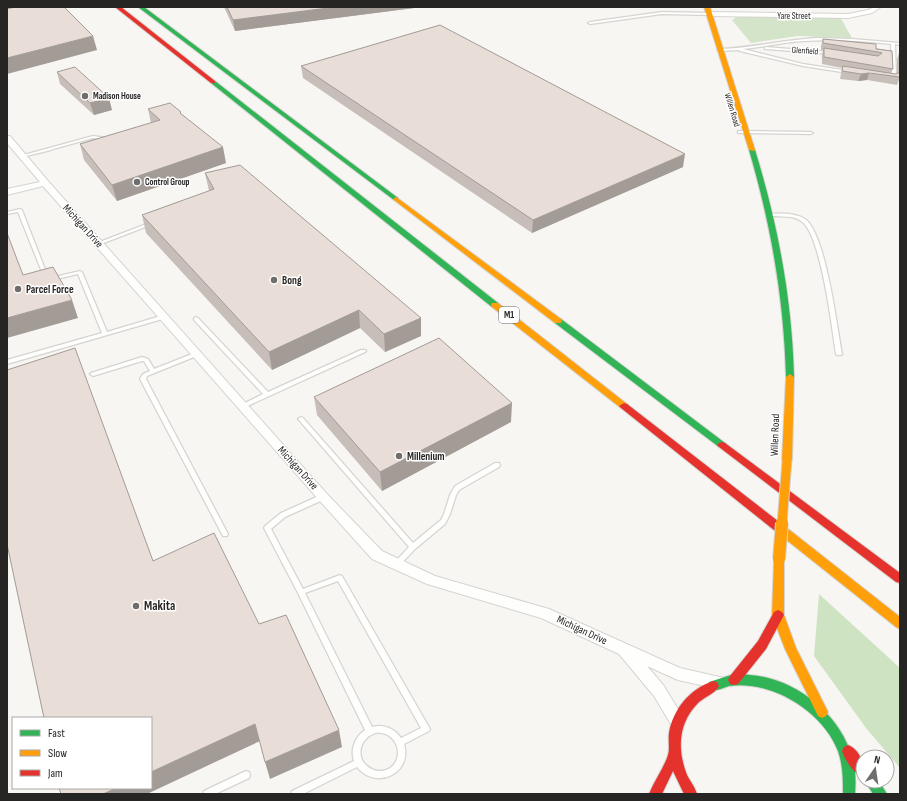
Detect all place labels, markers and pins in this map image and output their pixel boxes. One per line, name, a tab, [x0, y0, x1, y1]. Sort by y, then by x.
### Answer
marker: Madison House	[80, 91, 90, 101]
place label: Madison House	[93, 91, 141, 102]
marker: Control Group	[132, 177, 142, 187]
place label: Control Group	[145, 177, 190, 188]
place label: Bong	[282, 274, 302, 287]
marker: Bong	[269, 275, 279, 285]
place label: Parcel Force	[26, 283, 74, 296]
marker: Parcel Force	[13, 284, 23, 294]
place label: Millenium	[407, 450, 445, 463]
marker: Millenium	[394, 451, 404, 461]
place label: Makita	[144, 598, 175, 614]
marker: Makita	[131, 601, 141, 611]

